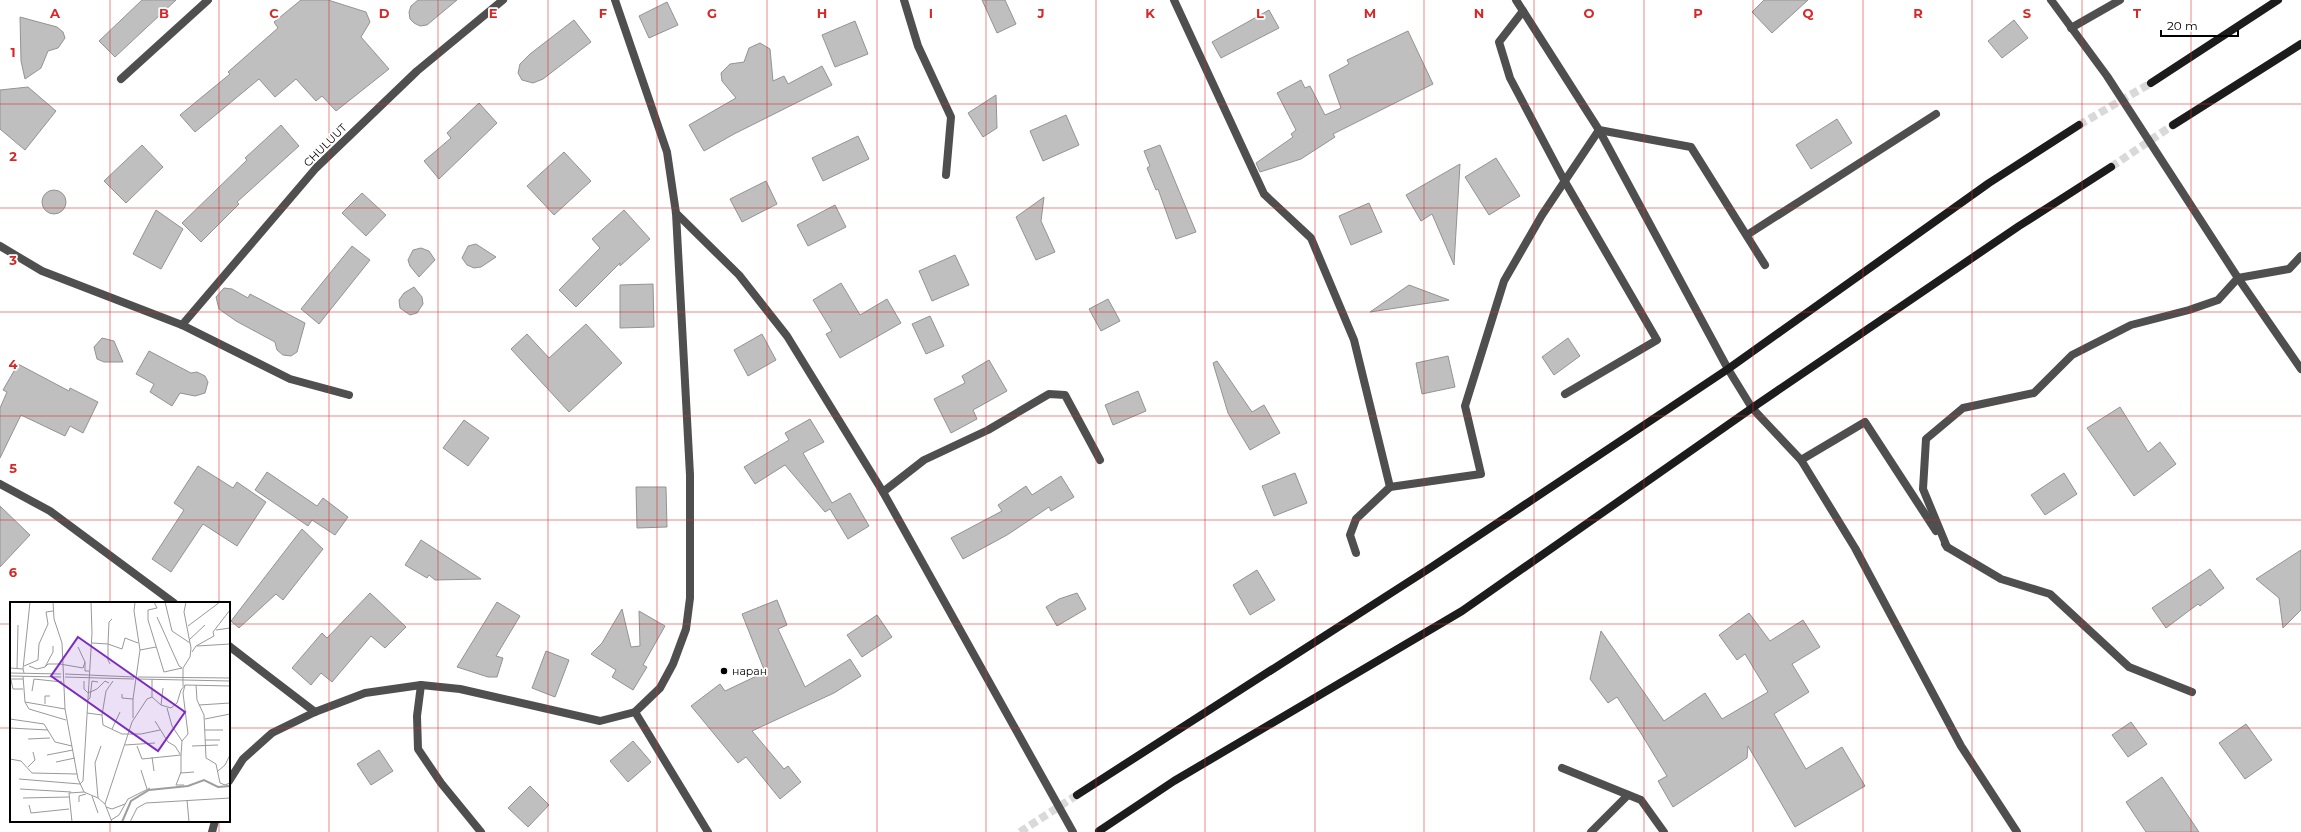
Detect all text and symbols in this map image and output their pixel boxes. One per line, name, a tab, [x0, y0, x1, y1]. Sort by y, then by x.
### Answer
text: A	[49, 5, 61, 21]
text: B	[159, 5, 169, 21]
text: C	[269, 5, 279, 21]
text: D	[379, 5, 390, 21]
text: E	[489, 5, 498, 21]
text: F	[599, 5, 607, 21]
text: G	[707, 5, 717, 21]
text: H	[817, 5, 827, 21]
text: I	[929, 5, 933, 21]
text: J	[1036, 5, 1045, 21]
text: K	[1145, 5, 1155, 21]
text: L	[1256, 5, 1264, 21]
text: M	[1364, 5, 1376, 21]
text: N	[1474, 5, 1484, 21]
text: O	[1584, 5, 1595, 21]
text: P	[1693, 5, 1703, 21]
text: Q	[1803, 5, 1814, 21]
text: R	[1913, 5, 1923, 21]
text: S	[2023, 5, 2031, 21]
text: T	[2133, 5, 2141, 21]
scale bar	[2161, 12, 2238, 38]
text: 20 m	[2167, 18, 2198, 33]
text: 1	[10, 44, 16, 60]
street label: CHULUUT	[300, 120, 350, 170]
text: 2	[9, 148, 17, 164]
text: 3	[8, 252, 17, 268]
text: 4	[9, 356, 18, 372]
text: 5	[9, 460, 17, 476]
text: 6	[9, 564, 18, 580]
inset map	[10, 602, 230, 822]
place label: наран	[732, 664, 767, 678]
marker: наран	[719, 666, 729, 676]

